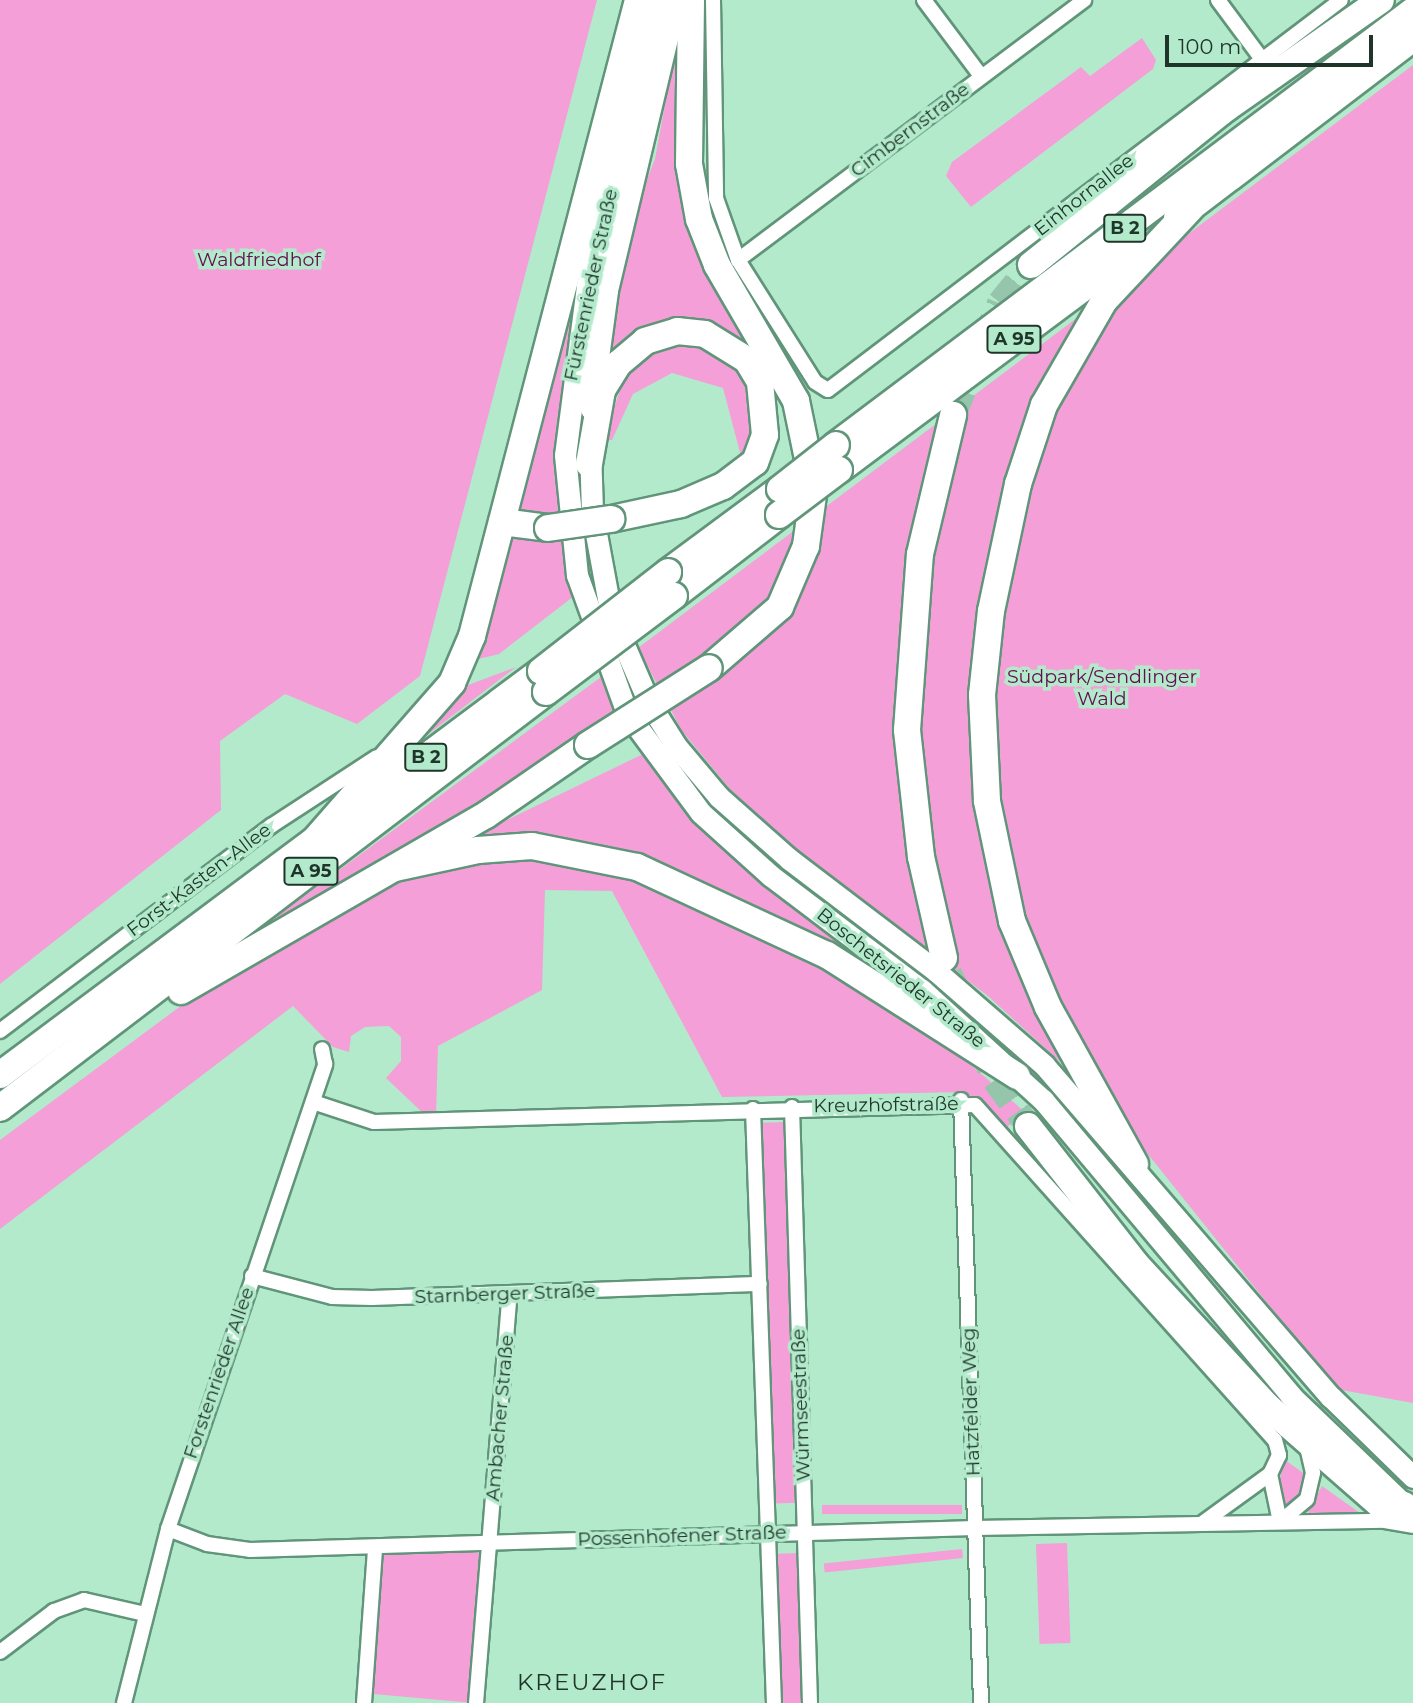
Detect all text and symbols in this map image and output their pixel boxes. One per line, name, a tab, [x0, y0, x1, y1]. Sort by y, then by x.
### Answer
scale bar	[1168, 21, 1376, 65]
text: 100 m	[1178, 34, 1241, 59]
street label: Cimbernstraße	[846, 78, 974, 182]
street label: Einhornallee	[1030, 149, 1138, 241]
street label: Fürstenrieder Straße	[560, 187, 622, 383]
road number: B 2	[1102, 213, 1148, 242]
park label: Waldfriedhof	[197, 249, 321, 271]
road number: A 95	[986, 324, 1042, 354]
park label: Südpark/Sendlinger Wald	[1007, 666, 1197, 710]
road number: B 2	[403, 742, 449, 772]
street label: Forst-Kasten-Allee	[122, 818, 276, 942]
road number: A 95	[283, 856, 339, 886]
street label: Boschetsrieder Straße	[812, 903, 990, 1053]
street label: Kreuzhofstraße	[813, 1092, 959, 1118]
street label: Starnberger Straße	[414, 1279, 596, 1309]
street label: Forstenrieder Allee	[179, 1284, 259, 1462]
street label: Hatzfelder Weg	[957, 1327, 985, 1477]
street label: Würmseestraße	[787, 1328, 815, 1482]
street label: Ambacher Straße	[481, 1334, 519, 1502]
street label: Possenhofener Straße	[577, 1521, 787, 1551]
district label: KREUZHOF	[518, 1668, 666, 1696]

